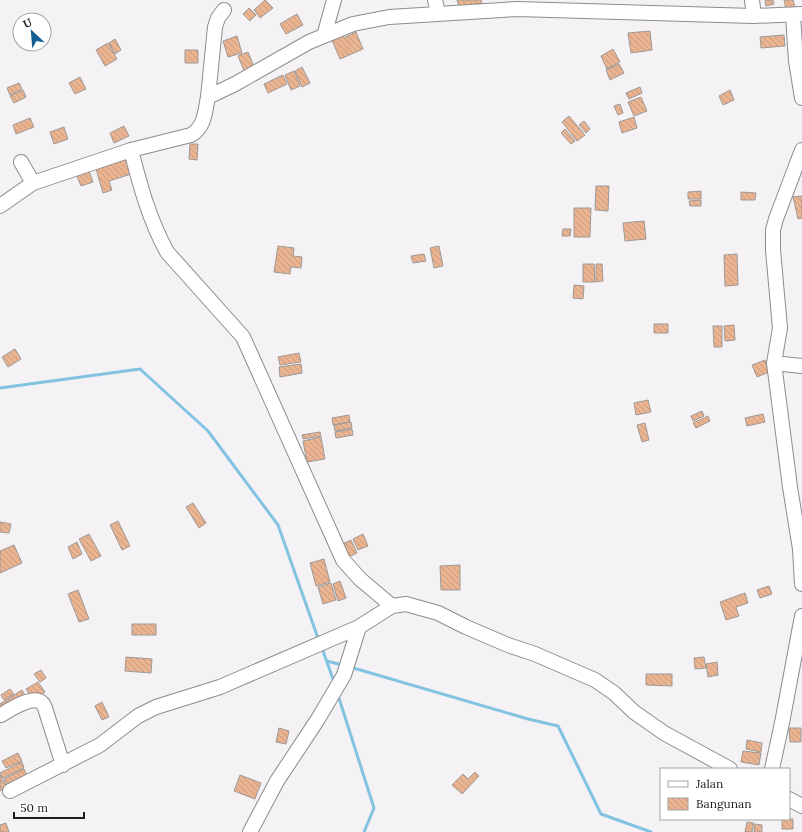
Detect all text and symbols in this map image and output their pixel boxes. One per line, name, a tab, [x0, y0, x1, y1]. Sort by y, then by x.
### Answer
north arrow	[12, 12, 52, 52]
text: U	[21, 15, 35, 31]
legend	[660, 768, 790, 820]
text: Jalan	[695, 776, 723, 791]
scale bar	[14, 794, 84, 820]
text: Bangunan	[696, 796, 752, 811]
text: 50 m	[20, 800, 48, 815]

